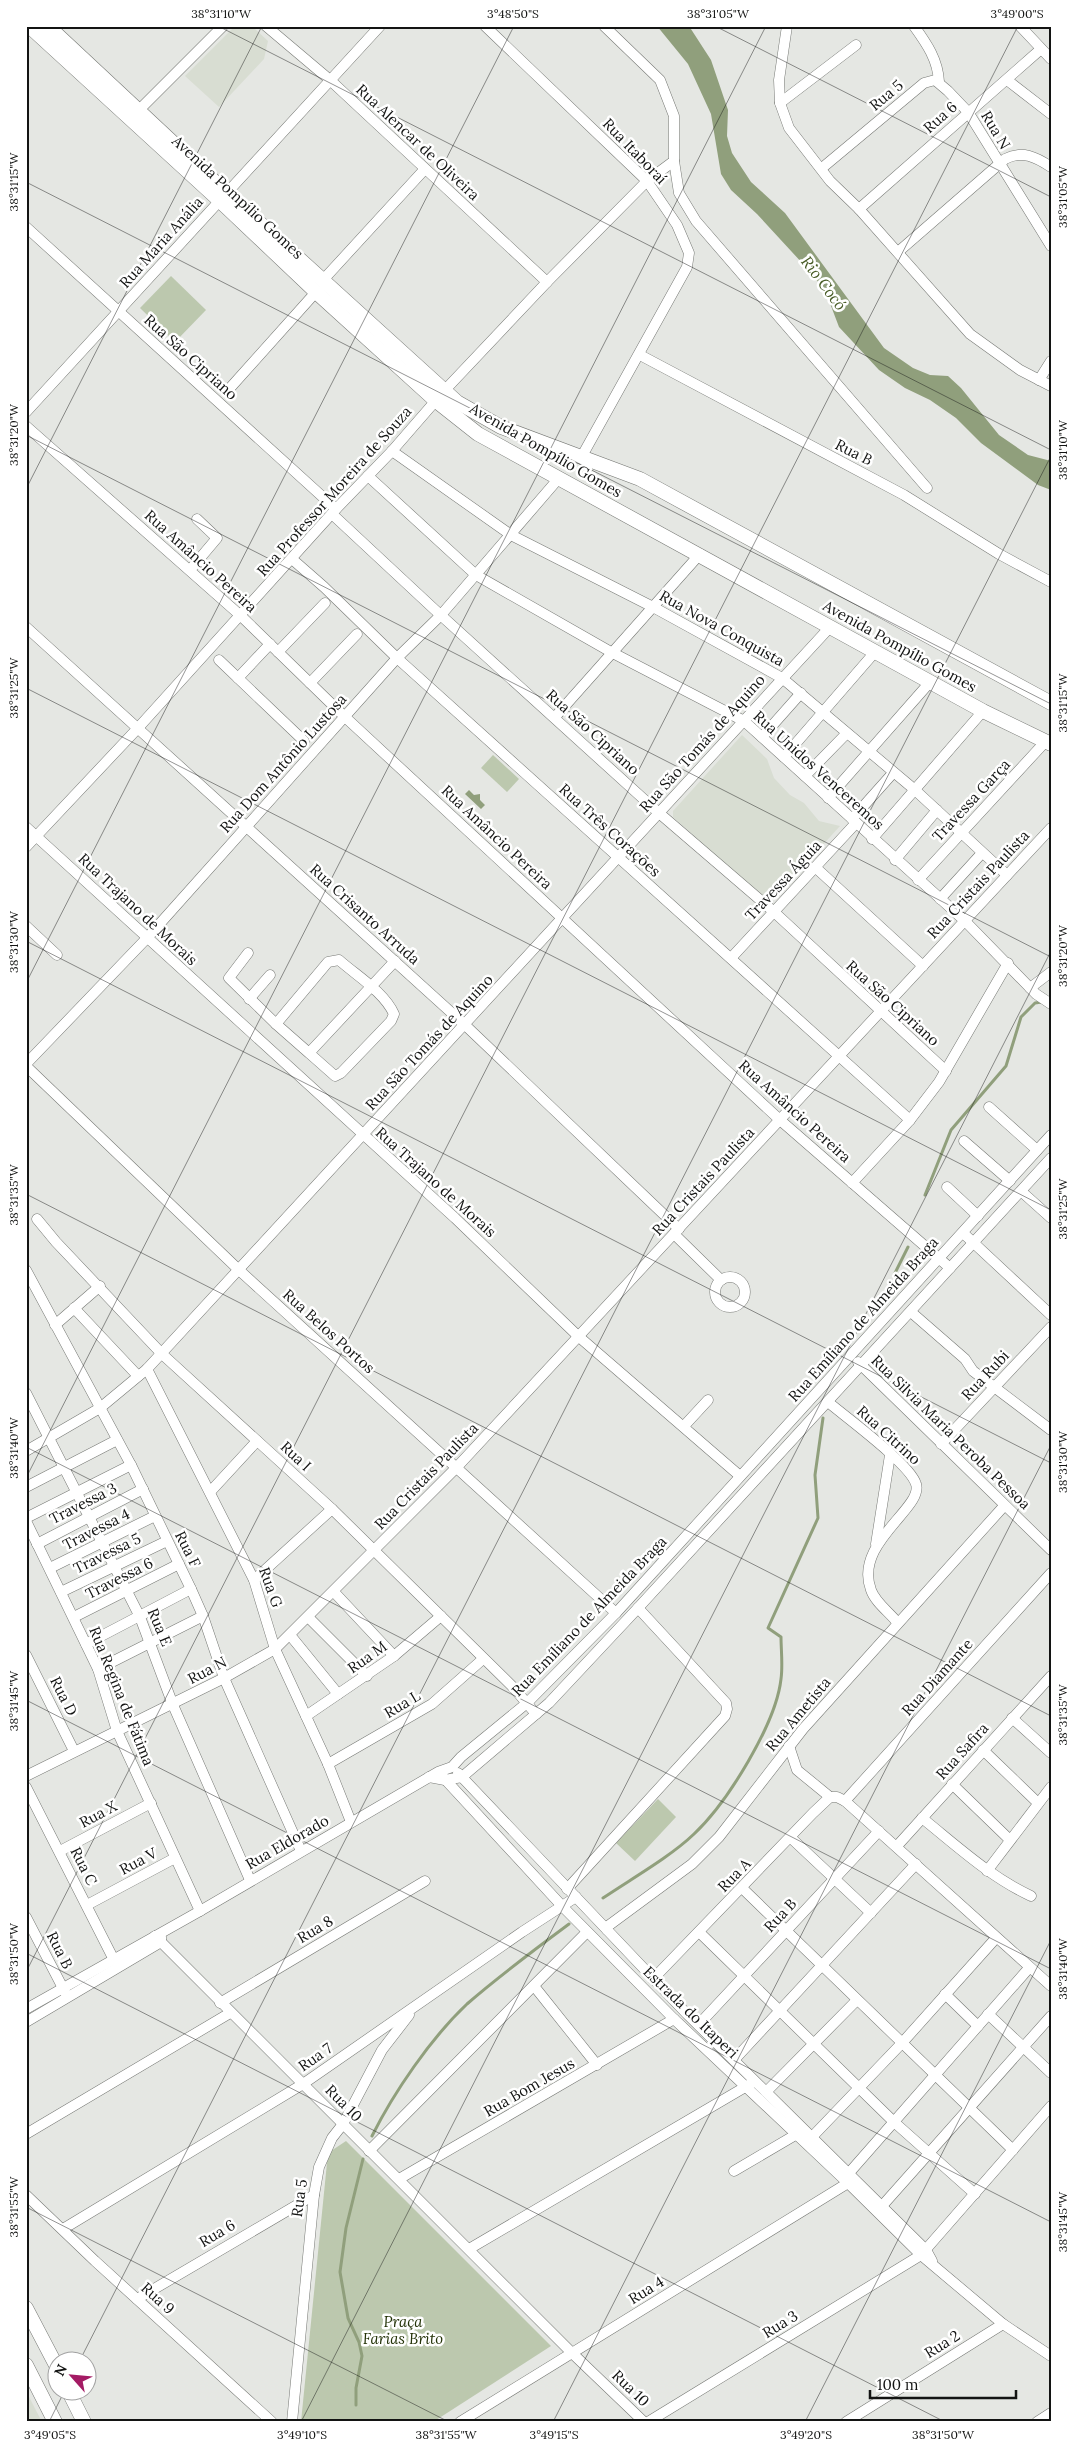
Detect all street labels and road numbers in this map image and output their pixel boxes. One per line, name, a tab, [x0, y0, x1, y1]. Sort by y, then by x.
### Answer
street label: Rua 5	[865, 75, 907, 115]
street label: Rua Alencar de Oliveira	[352, 80, 484, 204]
street label: Rua 6	[919, 97, 961, 137]
street label: Rua N	[977, 107, 1015, 153]
street label: Rua Itaboraí	[599, 114, 671, 188]
street label: Avenida Pompílio Gomes	[168, 130, 308, 263]
street label: Rua Maria Anália	[115, 192, 207, 292]
street label: Rua São Cipriano	[140, 310, 242, 404]
street label: Avenida Pompílio Gomes	[466, 398, 626, 501]
street label: Rua Professor Moreira de Souza	[253, 402, 416, 580]
street label: Rua B	[832, 435, 876, 469]
street label: Rua Amâncio Pereira	[141, 506, 261, 617]
street label: Rua Nova Conquista	[656, 586, 788, 670]
street label: Avenida Pompílio Gomes	[819, 595, 980, 696]
street label: Rua São Tomás de Aquino	[635, 670, 769, 816]
street label: Rua São Cipriano	[542, 685, 644, 779]
street label: Rua Dom Antônio Lustosa	[216, 690, 351, 836]
street label: Rua Unidos Venceremos	[750, 706, 888, 834]
street label: Travessa Garça	[928, 755, 1014, 845]
street label: Rua Três Corações	[555, 779, 665, 881]
street label: Rua Amâncio Pereira	[438, 781, 557, 893]
street label: Rua Cristais Paulista	[923, 826, 1033, 942]
street label: Travessa Águia	[741, 836, 825, 924]
street label: Rua Trajano de Morais	[75, 849, 201, 969]
street label: Rua Crisanto Arruda	[306, 860, 424, 969]
street label: Rua São Cipriano	[842, 956, 944, 1050]
street label: Rua São Tomás de Aquino	[361, 970, 497, 1114]
street label: Rua Amâncio Pereira	[735, 1056, 855, 1167]
street label: Rua Trajano de Morais	[372, 1123, 500, 1241]
street label: Rua Cristais Paulista	[648, 1123, 758, 1239]
street label: Rua Emíliano de Almeida Braga	[784, 1233, 942, 1405]
street label: Rua Belos Portos	[279, 1285, 379, 1377]
street label: Rua Rubi	[957, 1346, 1013, 1404]
street label: Rua Silvia Maria Peroba Pessoa	[867, 1351, 1035, 1513]
street label: Rua Citrino	[853, 1401, 925, 1469]
street label: Rua Cristais Paulista	[370, 1418, 482, 1533]
street label: Rua I	[277, 1437, 315, 1475]
street label: Travessa 3	[46, 1478, 120, 1528]
street label: Travessa 4	[59, 1504, 133, 1554]
street label: Rua F	[171, 1528, 205, 1570]
street label: Travessa 5	[70, 1529, 144, 1577]
street label: Rua Emíliano de Almeida Braga	[507, 1532, 671, 1700]
street label: Travessa 6	[82, 1553, 156, 1603]
street label: Rua G	[255, 1564, 287, 1610]
street label: Rua E	[144, 1605, 176, 1649]
street label: Rua Regina de Fátima	[85, 1624, 159, 1769]
street label: Rua Diamante	[897, 1635, 977, 1719]
street label: Rua M	[344, 1637, 391, 1677]
street label: Rua N	[184, 1652, 230, 1688]
street label: Rua D	[46, 1673, 82, 1719]
street label: Rua Ametista	[761, 1673, 835, 1755]
street label: Rua L	[381, 1686, 424, 1722]
street label: Rua Safira	[932, 1719, 993, 1783]
street label: Rua X	[76, 1796, 120, 1832]
street label: Rua Eldorado	[242, 1810, 332, 1874]
street label: Rua V	[116, 1843, 161, 1879]
street label: Rua C	[66, 1844, 102, 1889]
street label: Rua A	[713, 1854, 755, 1896]
street label: Rua B	[760, 1894, 800, 1936]
street label: Rua 8	[294, 1911, 336, 1947]
street label: Rua B	[43, 1928, 77, 1972]
street label: Estrada do Itaperi	[640, 1962, 742, 2062]
street label: Rua 7	[294, 2039, 336, 2075]
street label: Rua Bom Jesus	[480, 2053, 578, 2121]
street label: Rua 10	[321, 2080, 367, 2126]
street label: Rua 5	[287, 2178, 311, 2218]
street label: Rua 6	[196, 2215, 238, 2251]
street label: Rua 4	[625, 2272, 667, 2308]
street label: Rua 9	[137, 2278, 179, 2318]
street label: Rua 3	[759, 2306, 801, 2342]
street label: Rua 2	[921, 2326, 963, 2362]
street label: Rua 10	[608, 2366, 654, 2410]

